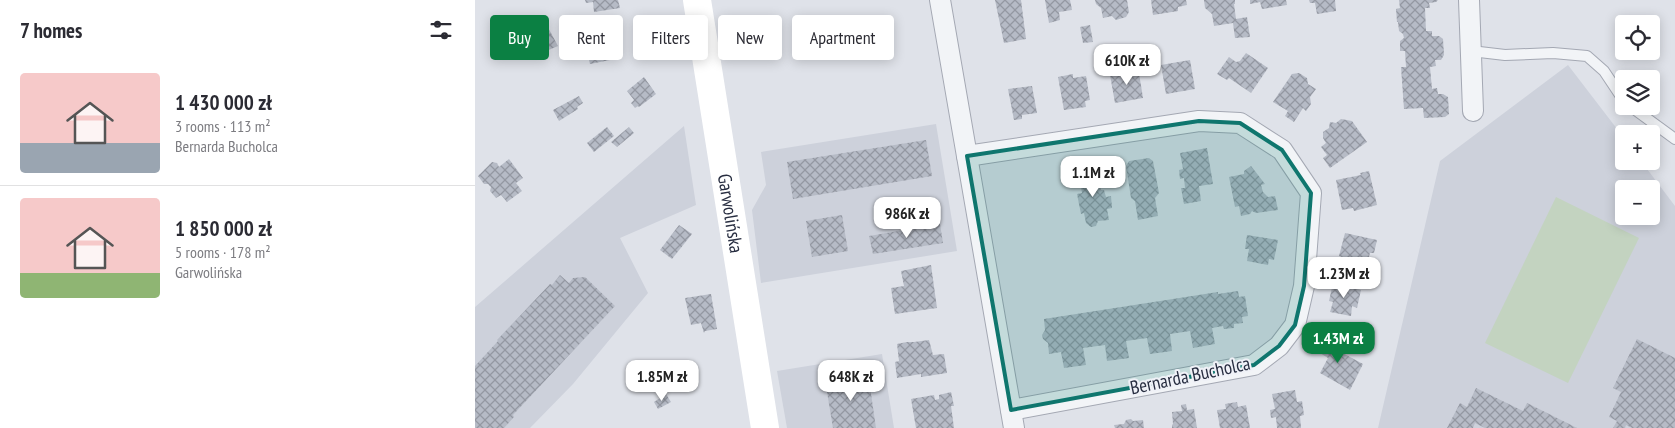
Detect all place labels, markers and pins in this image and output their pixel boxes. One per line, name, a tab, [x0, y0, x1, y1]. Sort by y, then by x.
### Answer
pin: 610K zł	[1081, 44, 1173, 86]
pin: 1.1M zł	[1047, 156, 1139, 198]
pin: 986K zł	[861, 196, 953, 239]
pin: 1.23M zł	[1292, 256, 1396, 299]
pin: 1.43M zł	[1286, 322, 1390, 364]
pin: 1.85M zł	[610, 360, 714, 402]
pin: 648K zł	[805, 360, 897, 402]

